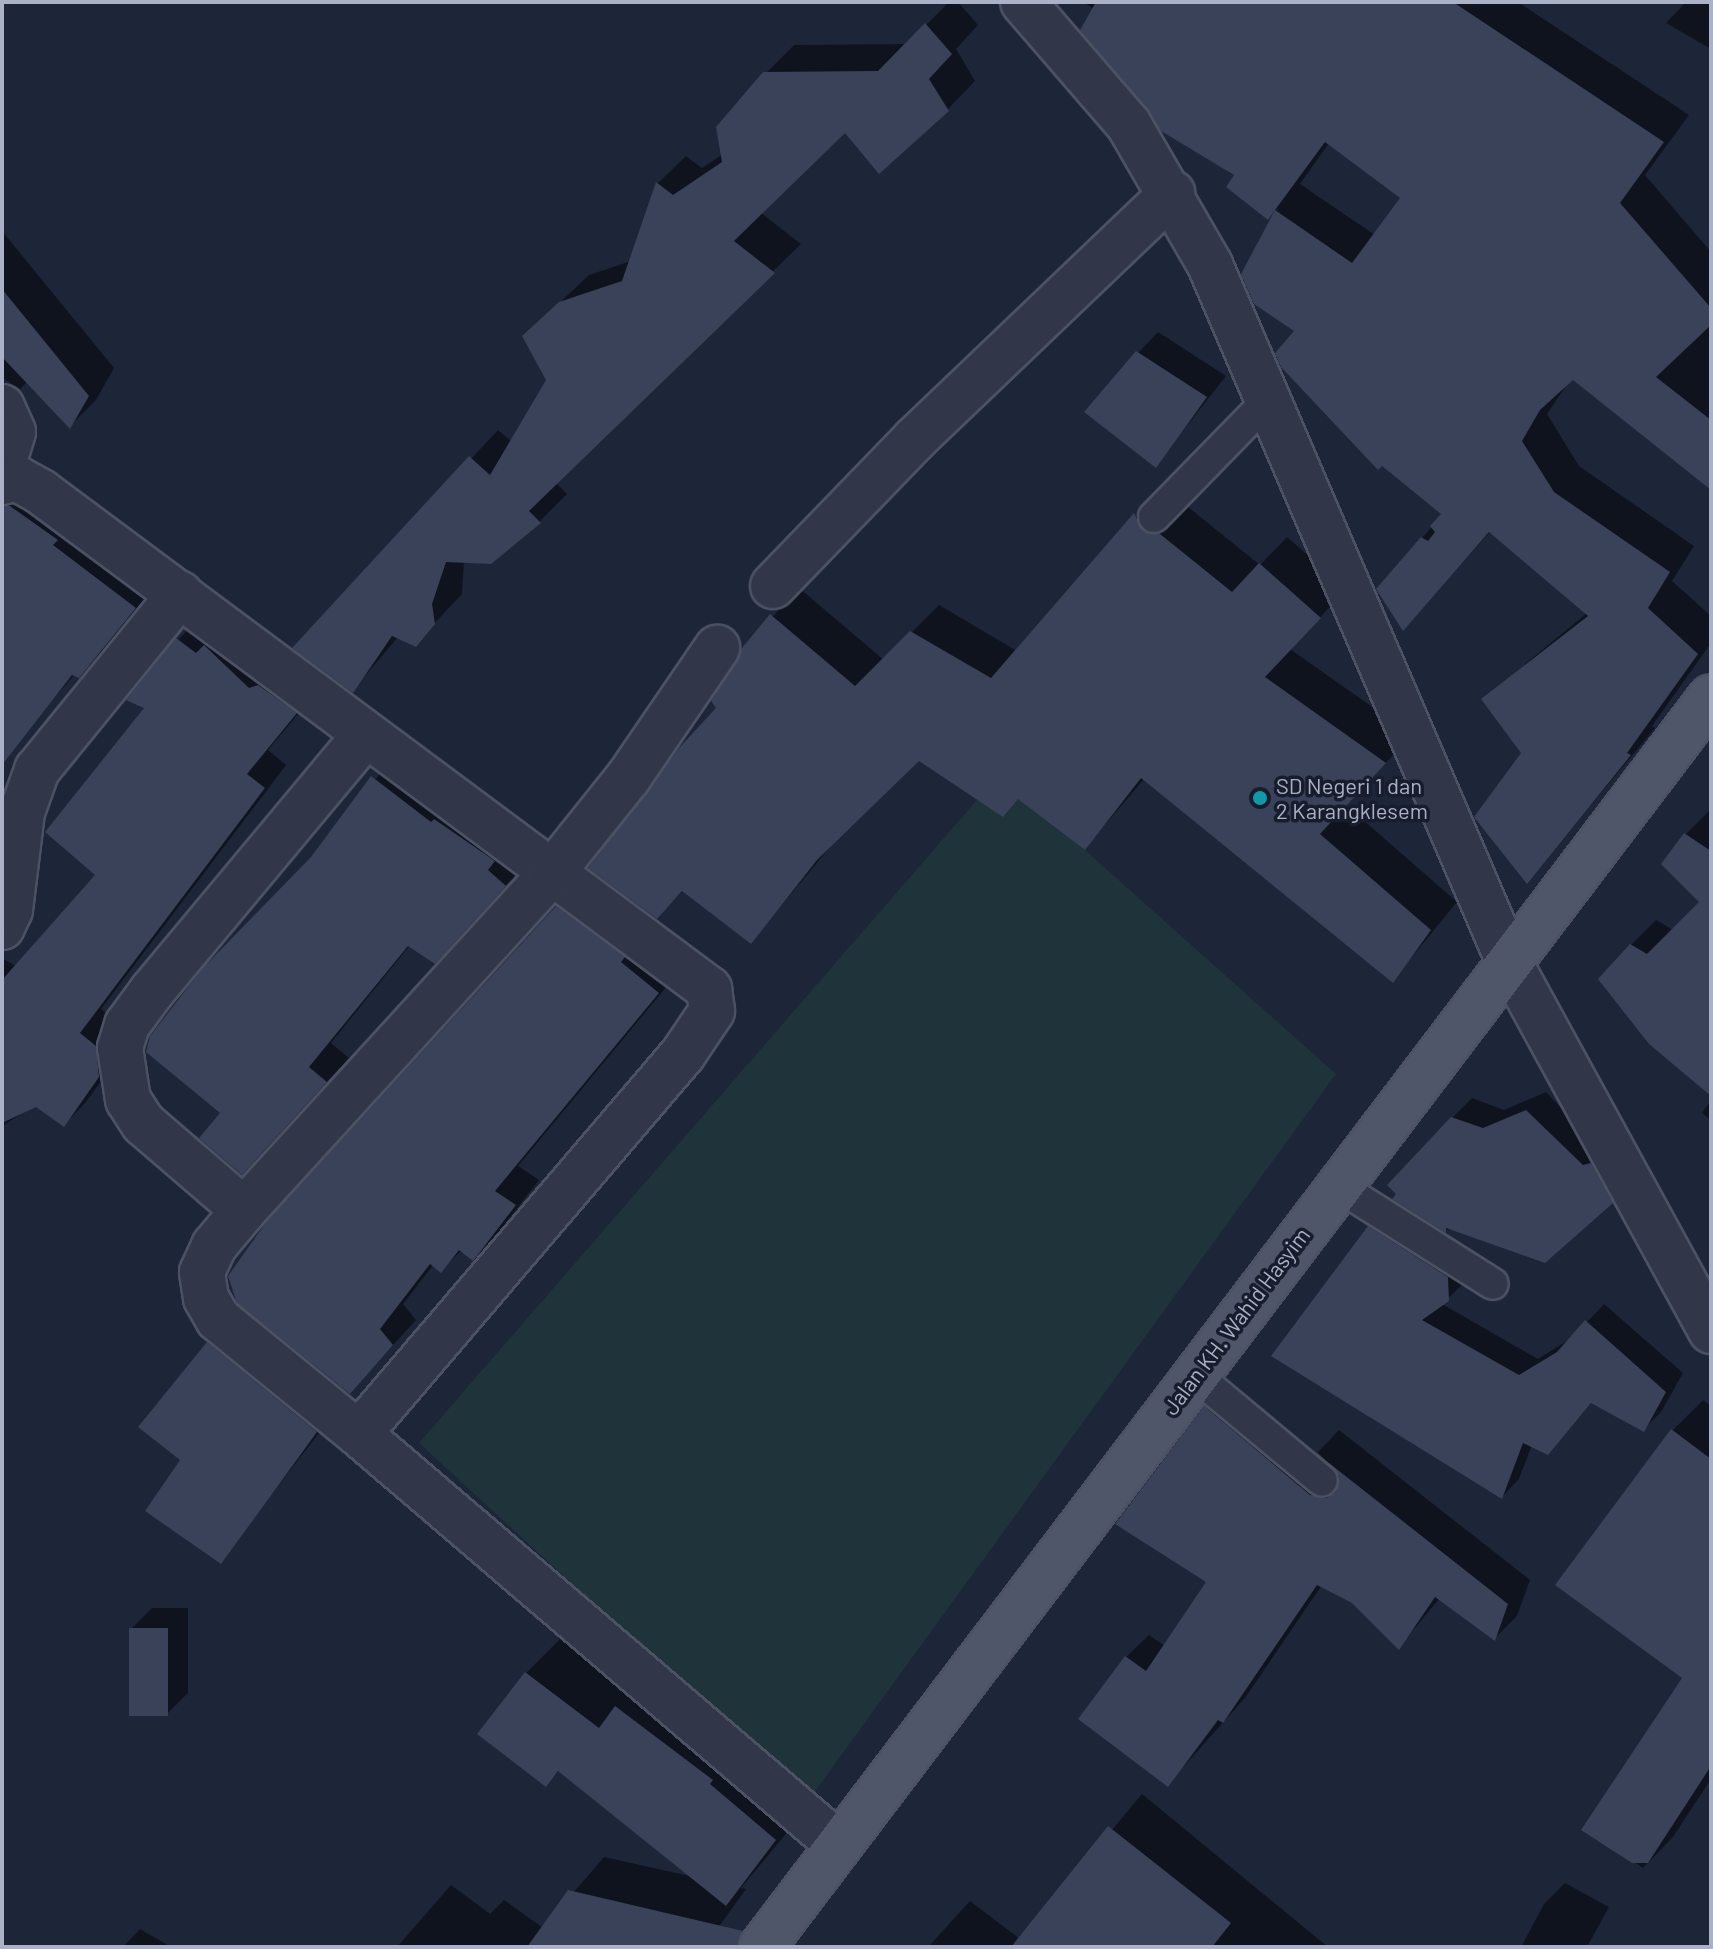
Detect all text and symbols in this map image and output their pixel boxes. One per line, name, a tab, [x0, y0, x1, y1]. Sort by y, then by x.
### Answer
place label: SD Negeri 1 dan 2 Karangklesem	[1276, 772, 1428, 824]
marker: SD Negeri 1 dan 2 Karangklesem	[1251, 789, 1269, 807]
street label: Jalan KH. Wahid Hasyim	[1157, 1222, 1315, 1420]

